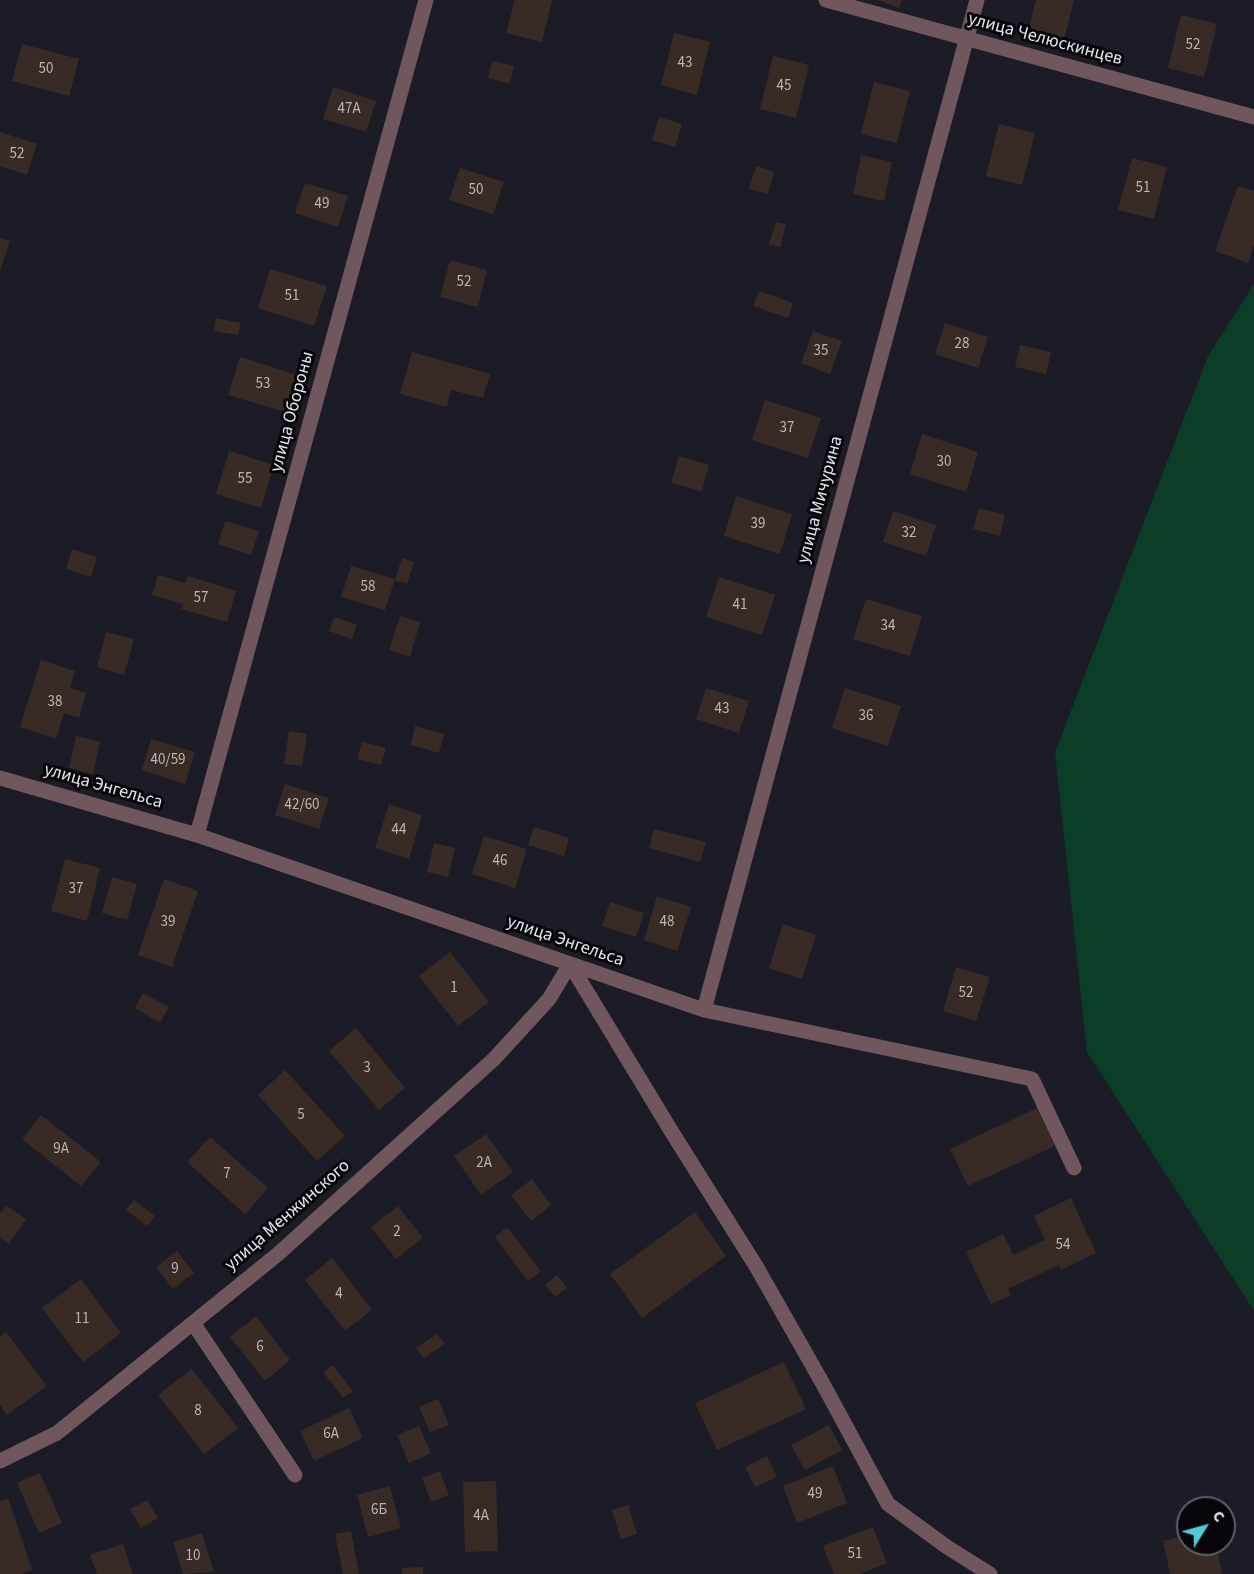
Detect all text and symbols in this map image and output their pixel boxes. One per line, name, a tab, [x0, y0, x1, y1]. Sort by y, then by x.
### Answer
street label: улица Челюскинцев	[965, 9, 1125, 71]
house number: 52	[1186, 37, 1200, 55]
house number: 43	[678, 55, 692, 73]
house number: 50	[39, 61, 53, 79]
house number: 45	[777, 78, 791, 96]
house number: 47А	[337, 101, 361, 119]
house number: 52	[10, 146, 24, 164]
house number: 51	[1136, 180, 1150, 198]
house number: 50	[469, 182, 483, 200]
house number: 49	[315, 196, 329, 214]
house number: 52	[457, 274, 471, 292]
house number: 51	[285, 288, 299, 306]
house number: 28	[955, 336, 969, 354]
house number: 35	[814, 343, 828, 361]
street label: улица Обороны	[266, 349, 320, 475]
house number: 53	[256, 376, 270, 394]
house number: 37	[780, 420, 794, 438]
street label: улица Мичурина	[794, 434, 848, 566]
house number: 30	[937, 454, 951, 472]
house number: 55	[238, 471, 252, 489]
house number: 39	[751, 516, 765, 534]
house number: 32	[902, 525, 916, 543]
house number: 58	[361, 579, 375, 597]
house number: 57	[194, 590, 208, 608]
house number: 41	[733, 597, 747, 615]
house number: 34	[881, 618, 895, 636]
house number: 38	[48, 694, 62, 712]
house number: 43	[715, 701, 729, 719]
house number: 36	[859, 708, 873, 726]
house number: 40/59	[150, 752, 186, 770]
street label: улица Энгельса	[41, 760, 165, 814]
house number: 42/60	[284, 797, 320, 815]
house number: 44	[392, 822, 406, 840]
house number: 46	[493, 853, 507, 871]
house number: 37	[69, 881, 83, 899]
street label: улица Энгельса	[504, 912, 626, 972]
house number: 39	[161, 914, 175, 932]
house number: 48	[660, 914, 674, 932]
house number: 1	[450, 980, 458, 998]
house number: 52	[959, 985, 973, 1003]
house number: 3	[363, 1060, 371, 1078]
house number: 5	[297, 1107, 305, 1125]
house number: 9А	[53, 1141, 69, 1159]
house number: 2А	[476, 1155, 492, 1173]
street label: улица Менжинского	[221, 1156, 355, 1276]
house number: 7	[223, 1166, 231, 1184]
house number: 2	[393, 1224, 401, 1242]
house number: 54	[1056, 1237, 1070, 1255]
house number: 9	[171, 1261, 179, 1279]
house number: 4	[335, 1286, 343, 1304]
house number: 11	[75, 1311, 89, 1329]
house number: 6	[256, 1339, 264, 1357]
house number: 8	[194, 1403, 202, 1421]
house number: 6А	[323, 1426, 339, 1444]
house number: 49	[808, 1486, 822, 1504]
north arrow	[1176, 1496, 1236, 1556]
house number: 6Б	[371, 1502, 387, 1520]
text: С	[1207, 1506, 1230, 1527]
house number: 4А	[473, 1508, 489, 1526]
house number: 51	[848, 1546, 862, 1564]
house number: 10	[186, 1548, 200, 1566]

